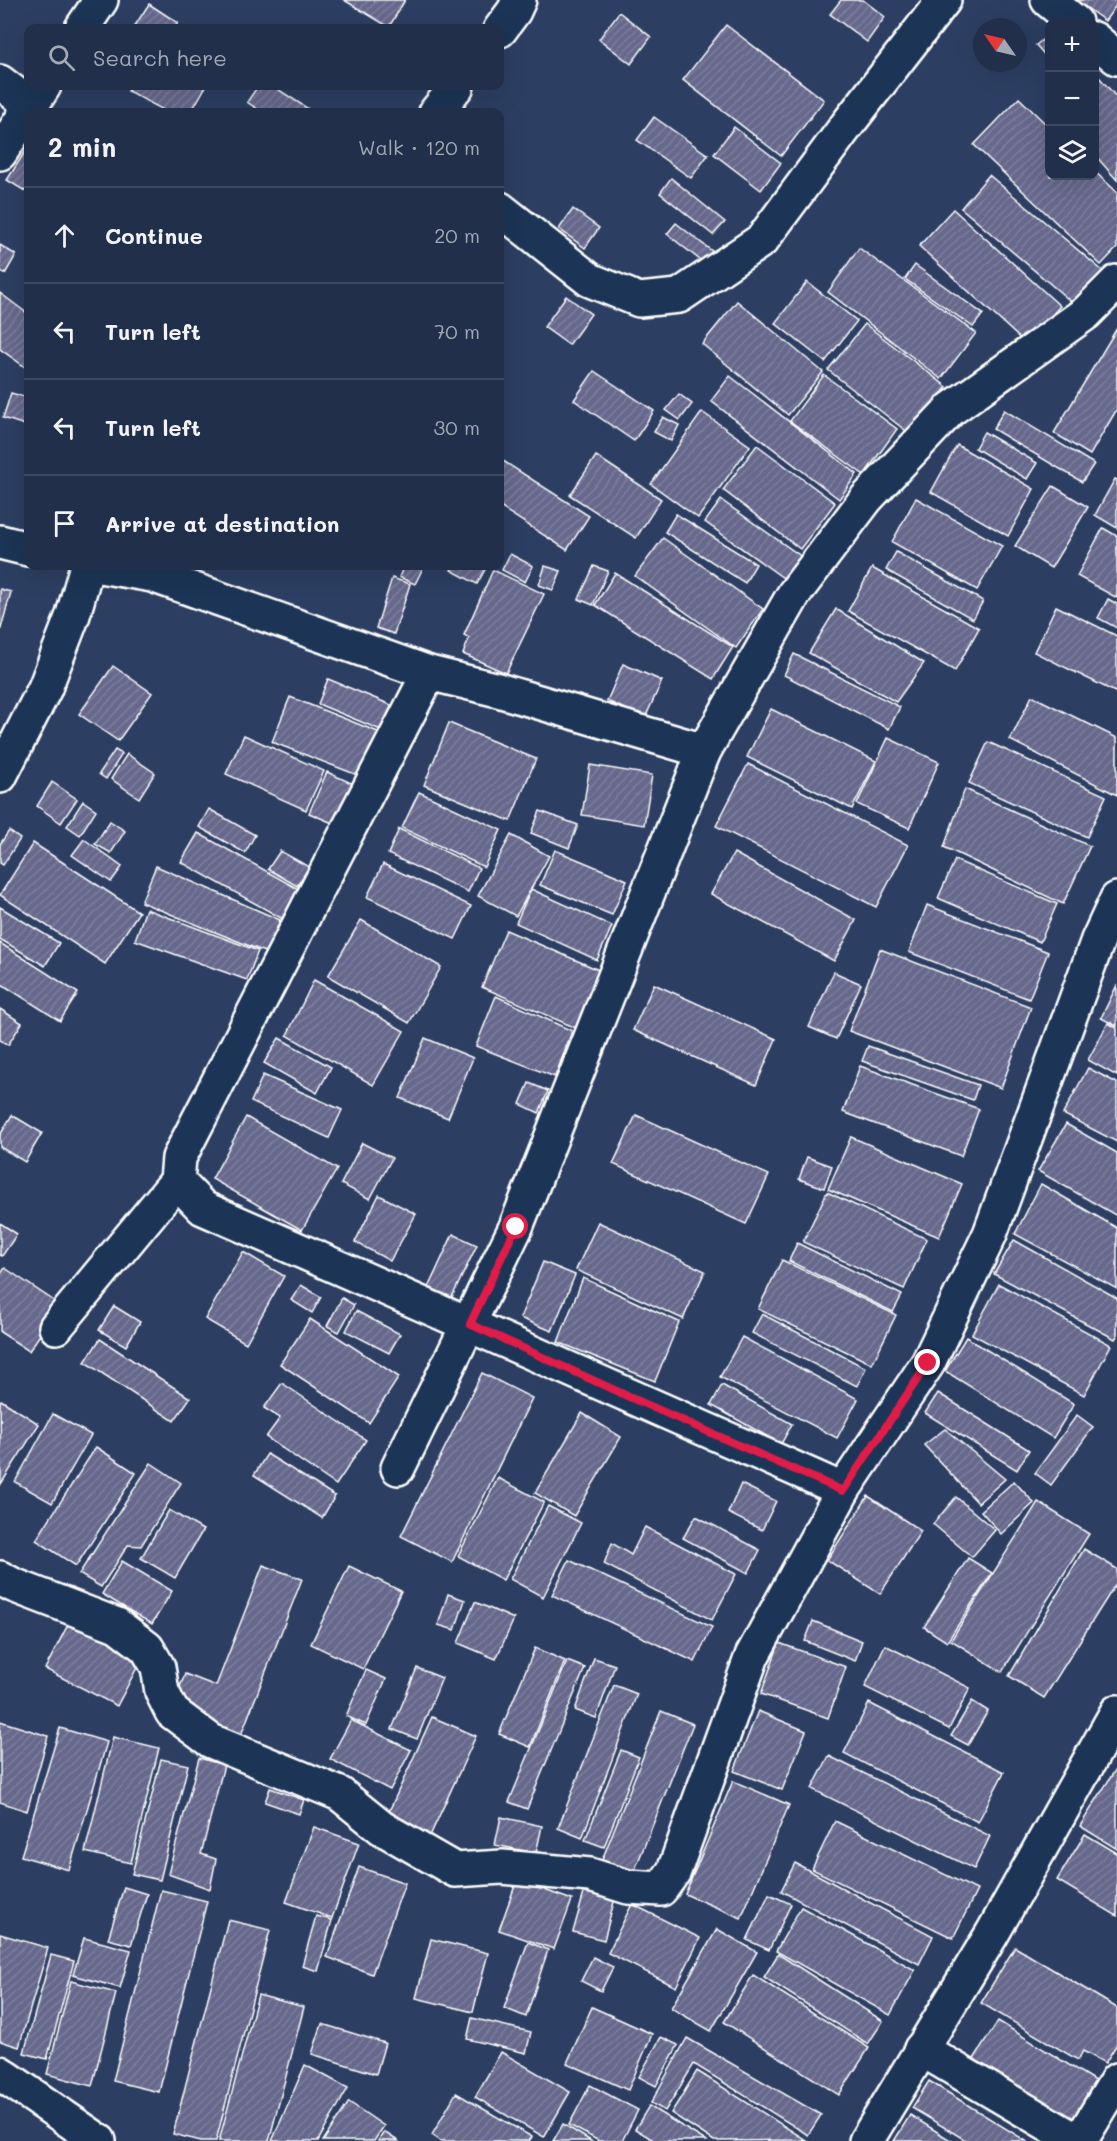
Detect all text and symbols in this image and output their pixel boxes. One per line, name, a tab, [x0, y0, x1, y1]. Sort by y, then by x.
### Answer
north arrow	[973, 18, 1027, 72]
map controls	[1045, 18, 1099, 180]
button: +	[1045, 18, 1099, 72]
search box	[24, 24, 504, 90]
icon: search	[45, 41, 78, 74]
text: Search here	[93, 43, 227, 72]
button: −	[1045, 72, 1099, 126]
button: layers	[1045, 126, 1099, 180]
text: 2 min	[48, 130, 116, 164]
text: Walk · 120 m	[358, 134, 480, 160]
icon: ahead	[48, 219, 81, 252]
text: Continue	[105, 221, 203, 250]
text: 20 m	[434, 222, 480, 248]
icon: left	[48, 315, 81, 348]
text: Turn left	[105, 317, 201, 346]
text: 70 m	[434, 318, 480, 344]
icon: left	[48, 411, 81, 444]
text: Turn left	[105, 413, 201, 442]
text: 30 m	[434, 414, 480, 440]
icon: arrive	[48, 507, 81, 540]
text: Arrive at destination	[105, 509, 340, 538]
route start	[502, 1213, 528, 1239]
route end	[914, 1349, 940, 1375]

